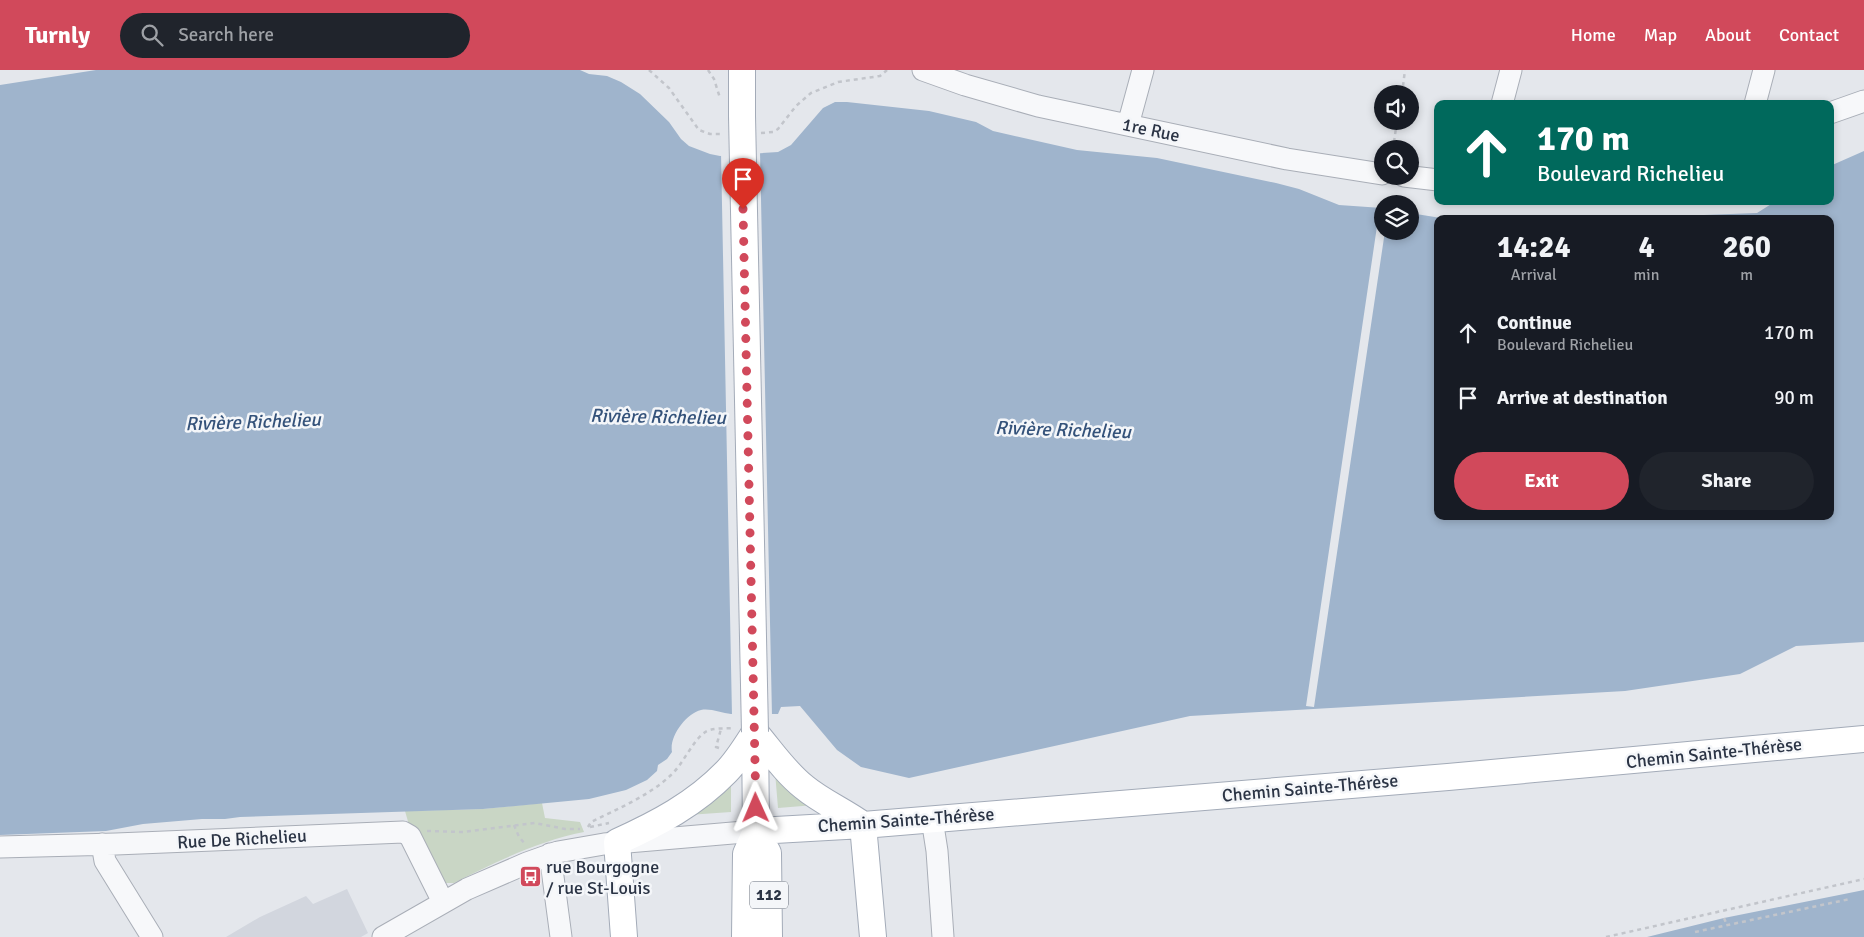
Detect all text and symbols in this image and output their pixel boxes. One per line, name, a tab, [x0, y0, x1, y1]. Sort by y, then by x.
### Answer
search box	[120, 13, 470, 58]
text: Turnly	[25, 20, 90, 50]
icon: search	[138, 21, 166, 49]
text: Search here	[178, 23, 274, 47]
text: Home	[1571, 24, 1616, 46]
text: Map	[1644, 24, 1677, 46]
text: About	[1705, 24, 1751, 46]
text: Contact	[1779, 24, 1839, 46]
map controls	[1374, 85, 1419, 240]
button: sound	[1374, 85, 1419, 130]
street label: 1re Rue	[1120, 113, 1182, 147]
text: 170 m	[1537, 117, 1630, 160]
icon: ahead	[1454, 120, 1519, 185]
button: search	[1374, 140, 1419, 185]
pin	[722, 158, 764, 209]
text: Boulevard Richelieu	[1537, 160, 1724, 187]
icon: arrive	[729, 165, 757, 193]
button: layers	[1374, 195, 1419, 240]
text: 14:24	[1497, 229, 1571, 266]
text: 4	[1638, 229, 1655, 266]
text: 260	[1722, 229, 1771, 266]
text: Arrival	[1511, 265, 1557, 285]
text: min	[1634, 265, 1659, 285]
text: m	[1740, 265, 1753, 285]
text: Continue	[1497, 311, 1572, 335]
icon: ahead	[1454, 319, 1482, 347]
text: 170 m	[1764, 321, 1814, 345]
text: Boulevard Richelieu	[1497, 335, 1633, 355]
icon: arrive	[1454, 384, 1482, 412]
text: Arrive at destination	[1497, 386, 1668, 410]
text: 90 m	[1774, 386, 1814, 410]
water label: Rivière Richelieu	[590, 404, 728, 430]
water label: Rivière Richelieu	[185, 408, 323, 436]
water label: Rivière Richelieu	[995, 416, 1133, 444]
button: Exit	[1454, 452, 1629, 510]
button: Share	[1639, 452, 1814, 510]
street label: Chemin Sainte-Thérèse	[1625, 733, 1803, 773]
street label: Chemin Sainte-Thérèse	[1221, 769, 1399, 807]
position arrow	[729, 781, 781, 833]
street label: Chemin Sainte-Thérèse	[817, 803, 995, 837]
street label: Rue De Richelieu	[177, 825, 307, 853]
place label: rue Bourgogne / rue St-Louis	[546, 856, 659, 899]
bus stop icon: rue Bourgogne / rue St-Louis	[518, 865, 542, 889]
road number: 112	[750, 882, 788, 908]

